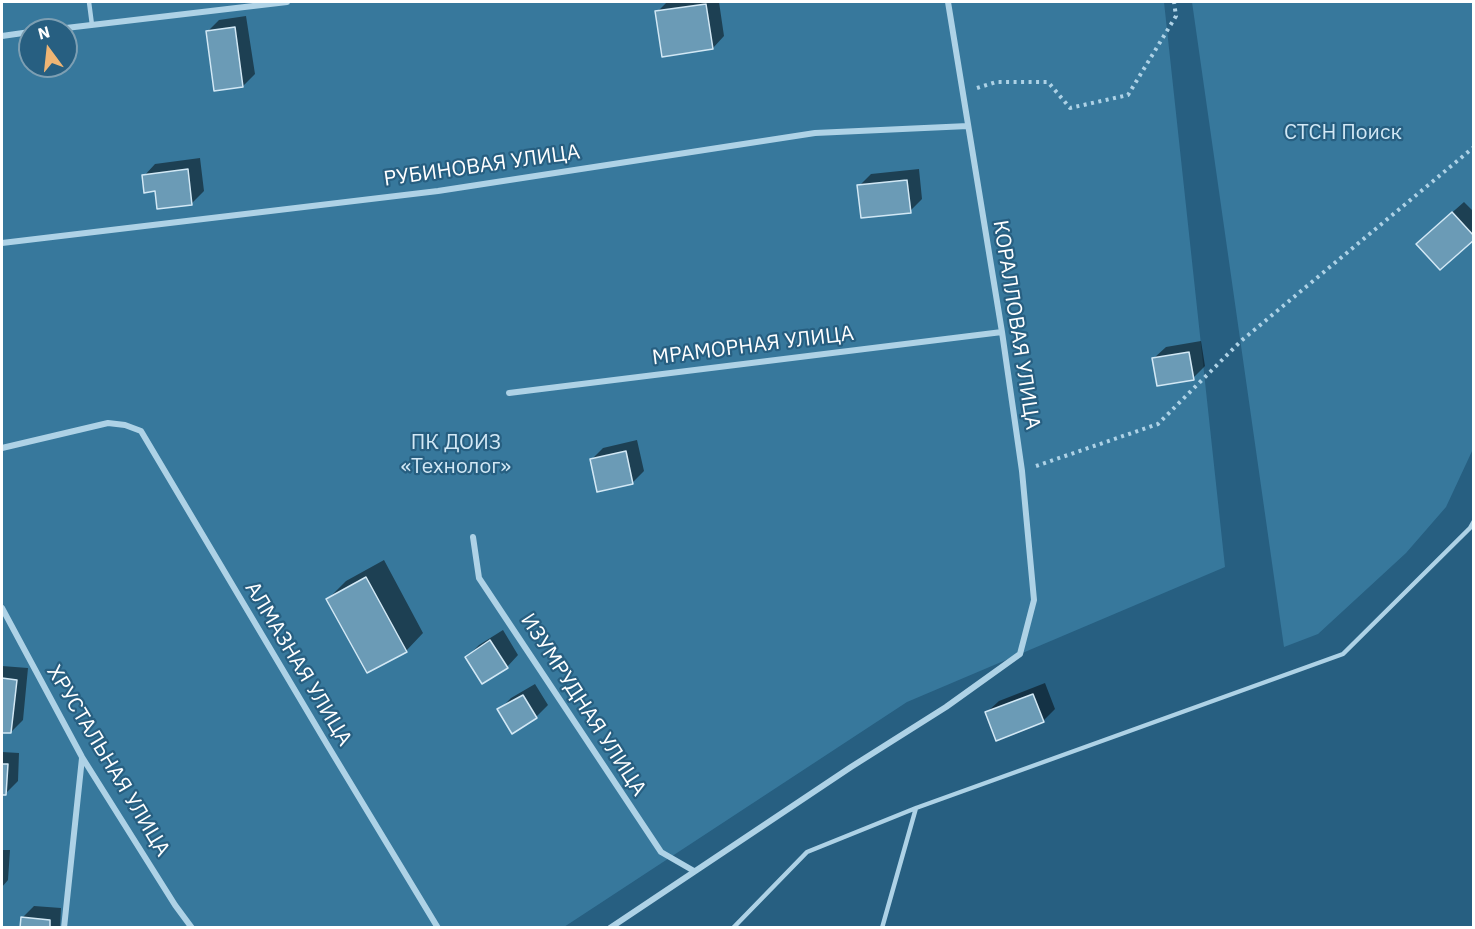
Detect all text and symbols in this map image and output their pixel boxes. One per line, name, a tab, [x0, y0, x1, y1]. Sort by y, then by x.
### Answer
north arrow	[18, 18, 78, 78]
text: N	[36, 21, 52, 44]
park label: СТСН Поиск	[1284, 120, 1402, 146]
street label: РУБИНОВАЯ УЛИЦА	[382, 140, 582, 192]
street label: КОРАЛЛОВАЯ УЛИЦА	[987, 218, 1045, 432]
street label: МРАМОРНАЯ УЛИЦА	[651, 321, 855, 371]
park label: ПК ДОИЗ «Технолог»	[401, 430, 511, 480]
street label: АЛМАЗНАЯ УЛИЦА	[239, 577, 357, 751]
street label: ИЗУМРУДНАЯ УЛИЦА	[515, 609, 651, 801]
street label: ХРУСТАЛЬНАЯ УЛИЦА	[41, 661, 175, 861]

